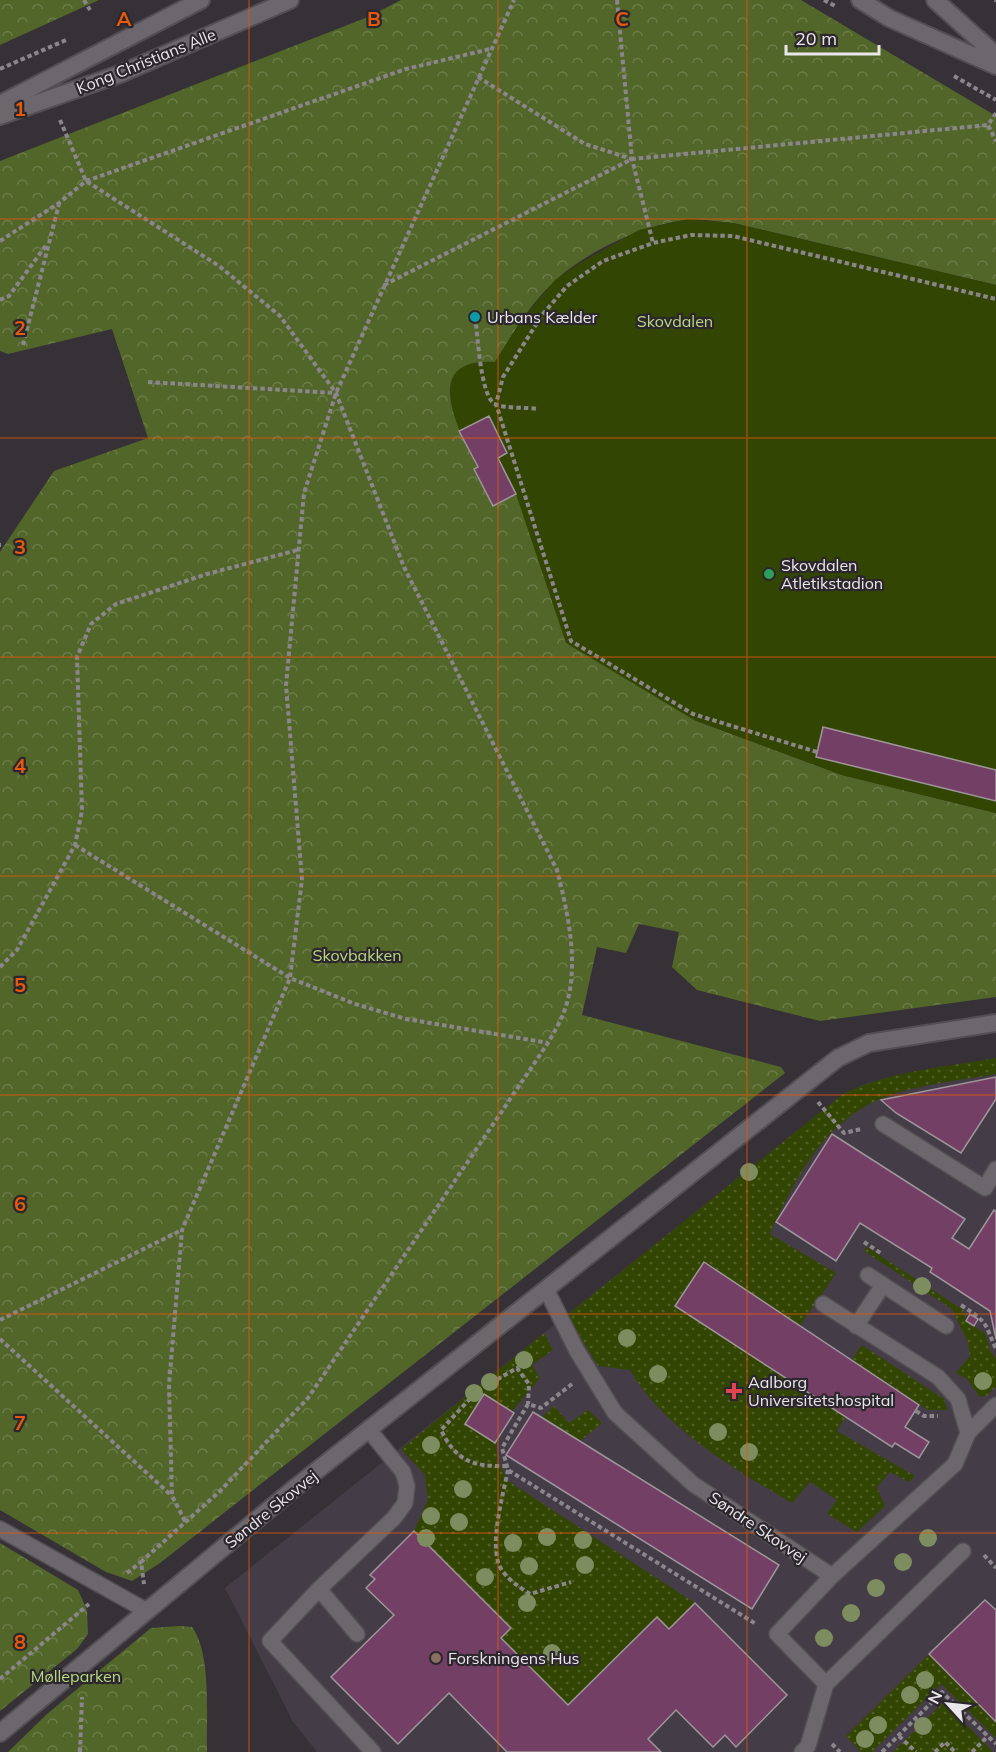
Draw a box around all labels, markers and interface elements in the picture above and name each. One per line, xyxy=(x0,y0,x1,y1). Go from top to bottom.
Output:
text: A xyxy=(117,6,132,31)
text: B xyxy=(367,6,381,31)
text: C xyxy=(615,6,629,31)
scale bar xyxy=(786,18,879,56)
street label: Kong Christians Alle xyxy=(73,24,219,98)
text: 20 m xyxy=(795,27,837,50)
text: 1 xyxy=(14,96,26,121)
place label: Urbans Kælder xyxy=(487,307,598,327)
marker: Urbans Kælder xyxy=(468,310,482,324)
park label: Skovdalen xyxy=(637,311,713,331)
text: 2 xyxy=(14,315,26,340)
text: 3 xyxy=(14,534,26,559)
place label: Skovdalen Atletikstadion xyxy=(781,555,883,593)
marker: Skovdalen Atletikstadion xyxy=(762,567,776,581)
text: 4 xyxy=(14,753,26,778)
park label: Skovbakken xyxy=(312,945,402,965)
text: 5 xyxy=(14,972,26,997)
text: 6 xyxy=(14,1191,26,1216)
place label: Aalborg Universitetshospital xyxy=(748,1372,894,1410)
marker: Aalborg Universitetshospital xyxy=(725,1382,743,1400)
text: 7 xyxy=(14,1410,26,1435)
street label: Søndre Skovvej xyxy=(221,1466,321,1552)
street label: Søndre Skovvej xyxy=(705,1487,811,1567)
text: 8 xyxy=(14,1629,26,1654)
place label: Forskningens Hus xyxy=(448,1648,580,1668)
marker: Forskningens Hus xyxy=(429,1651,443,1665)
park label: Mølleparken xyxy=(31,1666,121,1686)
north arrow xyxy=(918,1674,978,1734)
text: N xyxy=(923,1687,946,1707)

